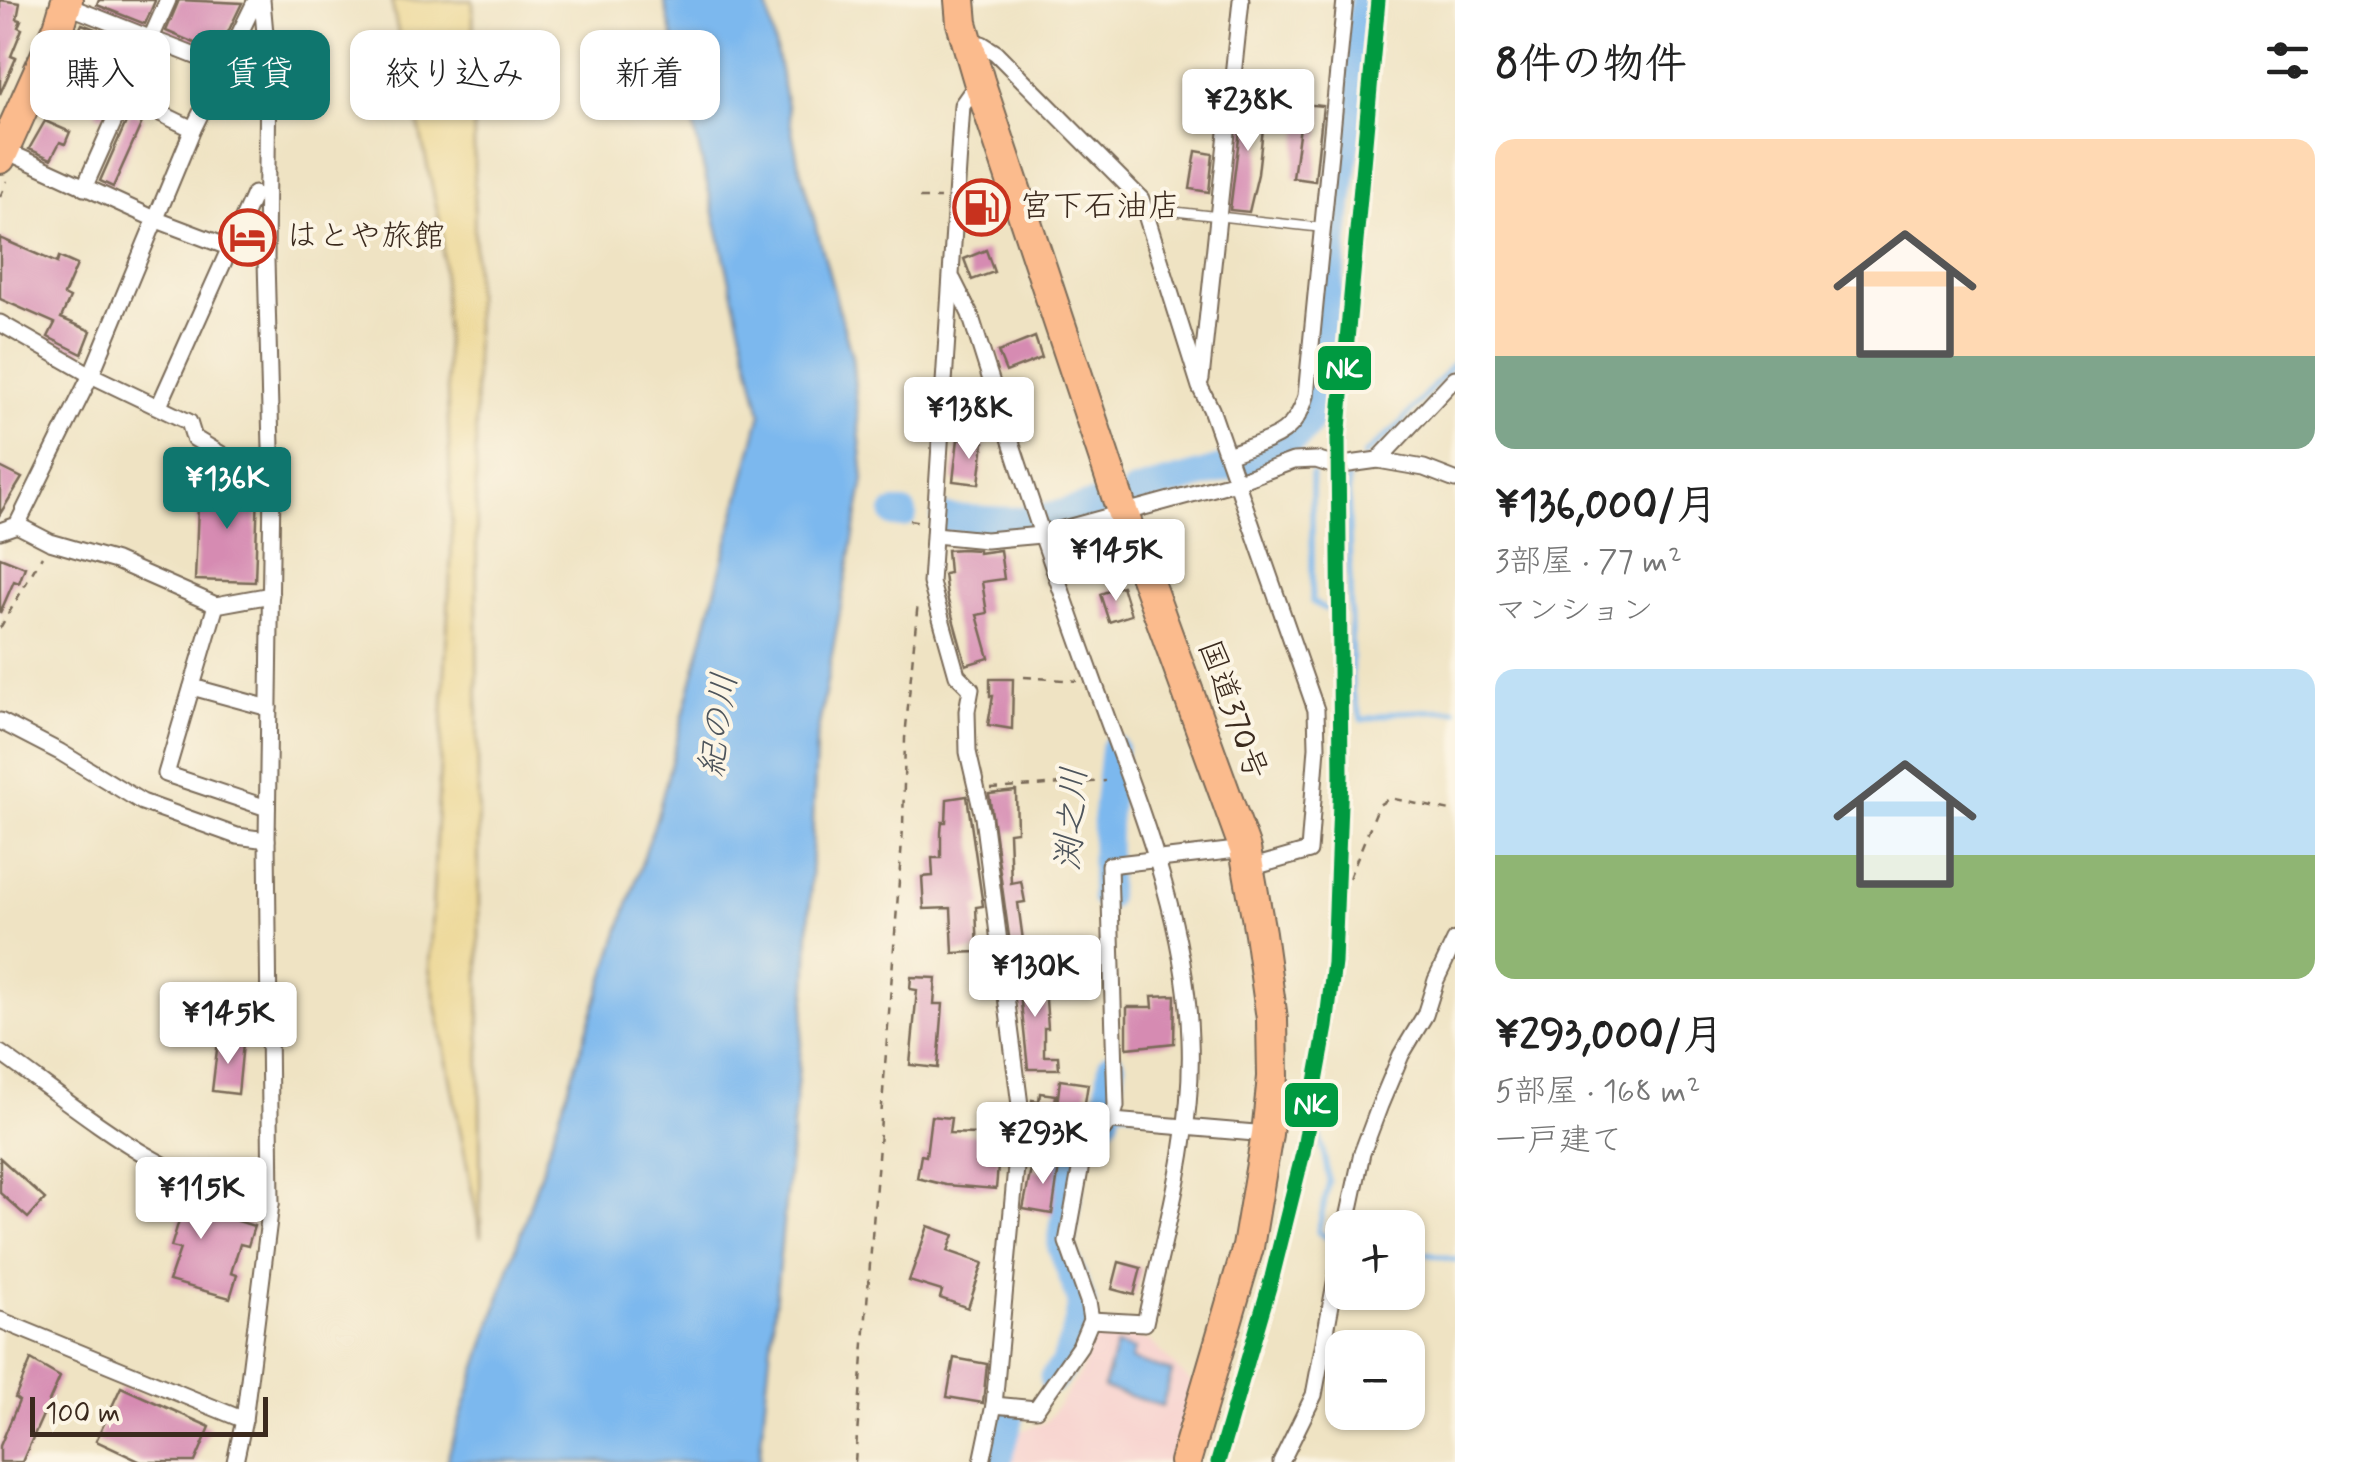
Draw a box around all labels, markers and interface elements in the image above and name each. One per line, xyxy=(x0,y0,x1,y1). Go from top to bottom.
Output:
chip: 購入 xyxy=(30,30,170,120)
chip: 賃貸 xyxy=(190,30,330,120)
chip: 絞り込み xyxy=(350,30,560,120)
chip: 新着 xyxy=(580,30,720,120)
icon: filters xyxy=(2260,33,2315,88)
text: 8件の物件 xyxy=(1495,38,1687,93)
pin: ¥238K xyxy=(1178,69,1318,154)
text: ¥238K xyxy=(1204,80,1292,122)
fuel station icon: 宮下石油店 xyxy=(951,177,1011,237)
place label: 宮下石油店 xyxy=(1020,186,1180,228)
icon: home xyxy=(1815,204,1995,384)
hotel icon: はとや旅館 xyxy=(217,207,277,267)
place label: はとや旅館 xyxy=(286,216,445,258)
line badge: NK xyxy=(1316,344,1373,392)
text: NK xyxy=(1325,352,1364,389)
pin: ¥138K xyxy=(899,377,1039,462)
text: ¥138K xyxy=(926,388,1012,430)
pin: ¥136K xyxy=(157,447,297,532)
text: ¥136K xyxy=(185,458,269,500)
text: ¥136,000/月 xyxy=(1495,479,1718,534)
pin: ¥145K xyxy=(1046,519,1186,604)
text: ¥145K xyxy=(1070,530,1162,572)
text: 3部屋 · 77 m² xyxy=(1495,541,1682,583)
text: マンション xyxy=(1495,590,1654,632)
street label: 国道370号 xyxy=(1187,634,1277,786)
water label: 紀の川 xyxy=(689,670,749,780)
icon: home xyxy=(1815,734,1995,914)
water label: 渕之川 xyxy=(1045,765,1099,873)
pin: ¥130K xyxy=(965,935,1105,1020)
text: ¥130K xyxy=(991,946,1079,988)
pin: ¥145K xyxy=(158,982,298,1067)
text: ¥145K xyxy=(182,993,274,1035)
text: ¥293,000/月 xyxy=(1495,1009,1724,1064)
text: 5部屋 · 168 m² xyxy=(1495,1071,1700,1113)
line badge: NK xyxy=(1283,1081,1340,1129)
text: NK xyxy=(1293,1088,1332,1125)
pin: ¥293K xyxy=(973,1102,1113,1187)
text: ¥293K xyxy=(999,1113,1087,1155)
text: 一戸建て xyxy=(1495,1120,1623,1162)
pin: ¥115K xyxy=(131,1157,271,1242)
text: ¥115K xyxy=(158,1168,244,1210)
map controls xyxy=(1325,1210,1425,1430)
button: + xyxy=(1325,1210,1425,1310)
button: − xyxy=(1325,1330,1425,1430)
scale bar xyxy=(30,1392,268,1436)
text: 100 m xyxy=(45,1396,120,1433)

